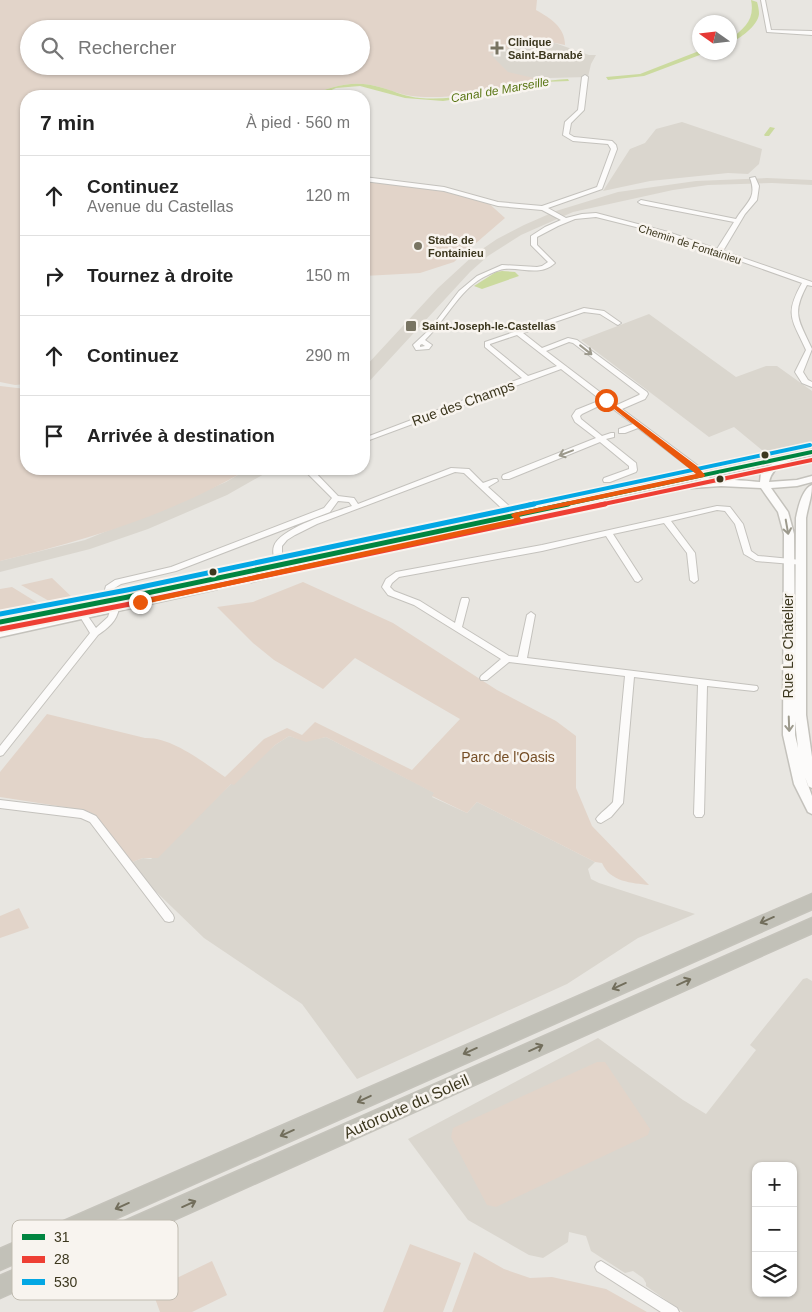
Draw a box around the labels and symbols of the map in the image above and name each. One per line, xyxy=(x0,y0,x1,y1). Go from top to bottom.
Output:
north arrow xyxy=(692,15,737,60)
place label: Clinique Saint-Barnabé xyxy=(508,36,583,61)
marker: Clinique Saint-Barnabé xyxy=(490,41,504,55)
water label: Canal de Marseille xyxy=(450,74,550,106)
street label: Chemin de Fontainieu xyxy=(637,222,743,266)
place label: Stade de Fontainieu xyxy=(428,234,484,259)
marker: Stade de Fontainieu xyxy=(412,240,424,252)
marker: Saint-Joseph-le-Castellas xyxy=(404,319,418,333)
place label: Saint-Joseph-le-Castellas xyxy=(422,320,556,332)
one-way arrow xyxy=(579,344,592,355)
street label: Rue des Champs xyxy=(409,377,517,429)
route start xyxy=(595,389,618,412)
one-way arrow xyxy=(559,449,574,458)
unlabelled marker xyxy=(760,450,770,460)
unlabelled marker xyxy=(715,474,725,484)
one-way arrow xyxy=(783,519,793,535)
unlabelled marker xyxy=(208,567,218,577)
route end xyxy=(129,591,152,614)
street label: Rue Le Chatelier xyxy=(780,593,796,699)
one-way arrow xyxy=(784,716,793,732)
park label: Parc de l'Oasis xyxy=(461,749,555,765)
one-way arrow xyxy=(760,916,775,926)
one-way arrow xyxy=(676,977,691,987)
one-way arrow xyxy=(612,981,627,991)
one-way arrow xyxy=(528,1043,543,1053)
one-way arrow xyxy=(463,1047,478,1057)
street label: Autoroute du Soleil xyxy=(341,1071,471,1142)
one-way arrow xyxy=(356,1094,371,1104)
one-way arrow xyxy=(280,1129,295,1139)
one-way arrow xyxy=(181,1199,196,1209)
one-way arrow xyxy=(115,1201,130,1211)
legend xyxy=(12,1220,178,1300)
text: 31 xyxy=(54,1229,70,1245)
text: 28 xyxy=(54,1251,70,1267)
text: 530 xyxy=(54,1274,78,1290)

